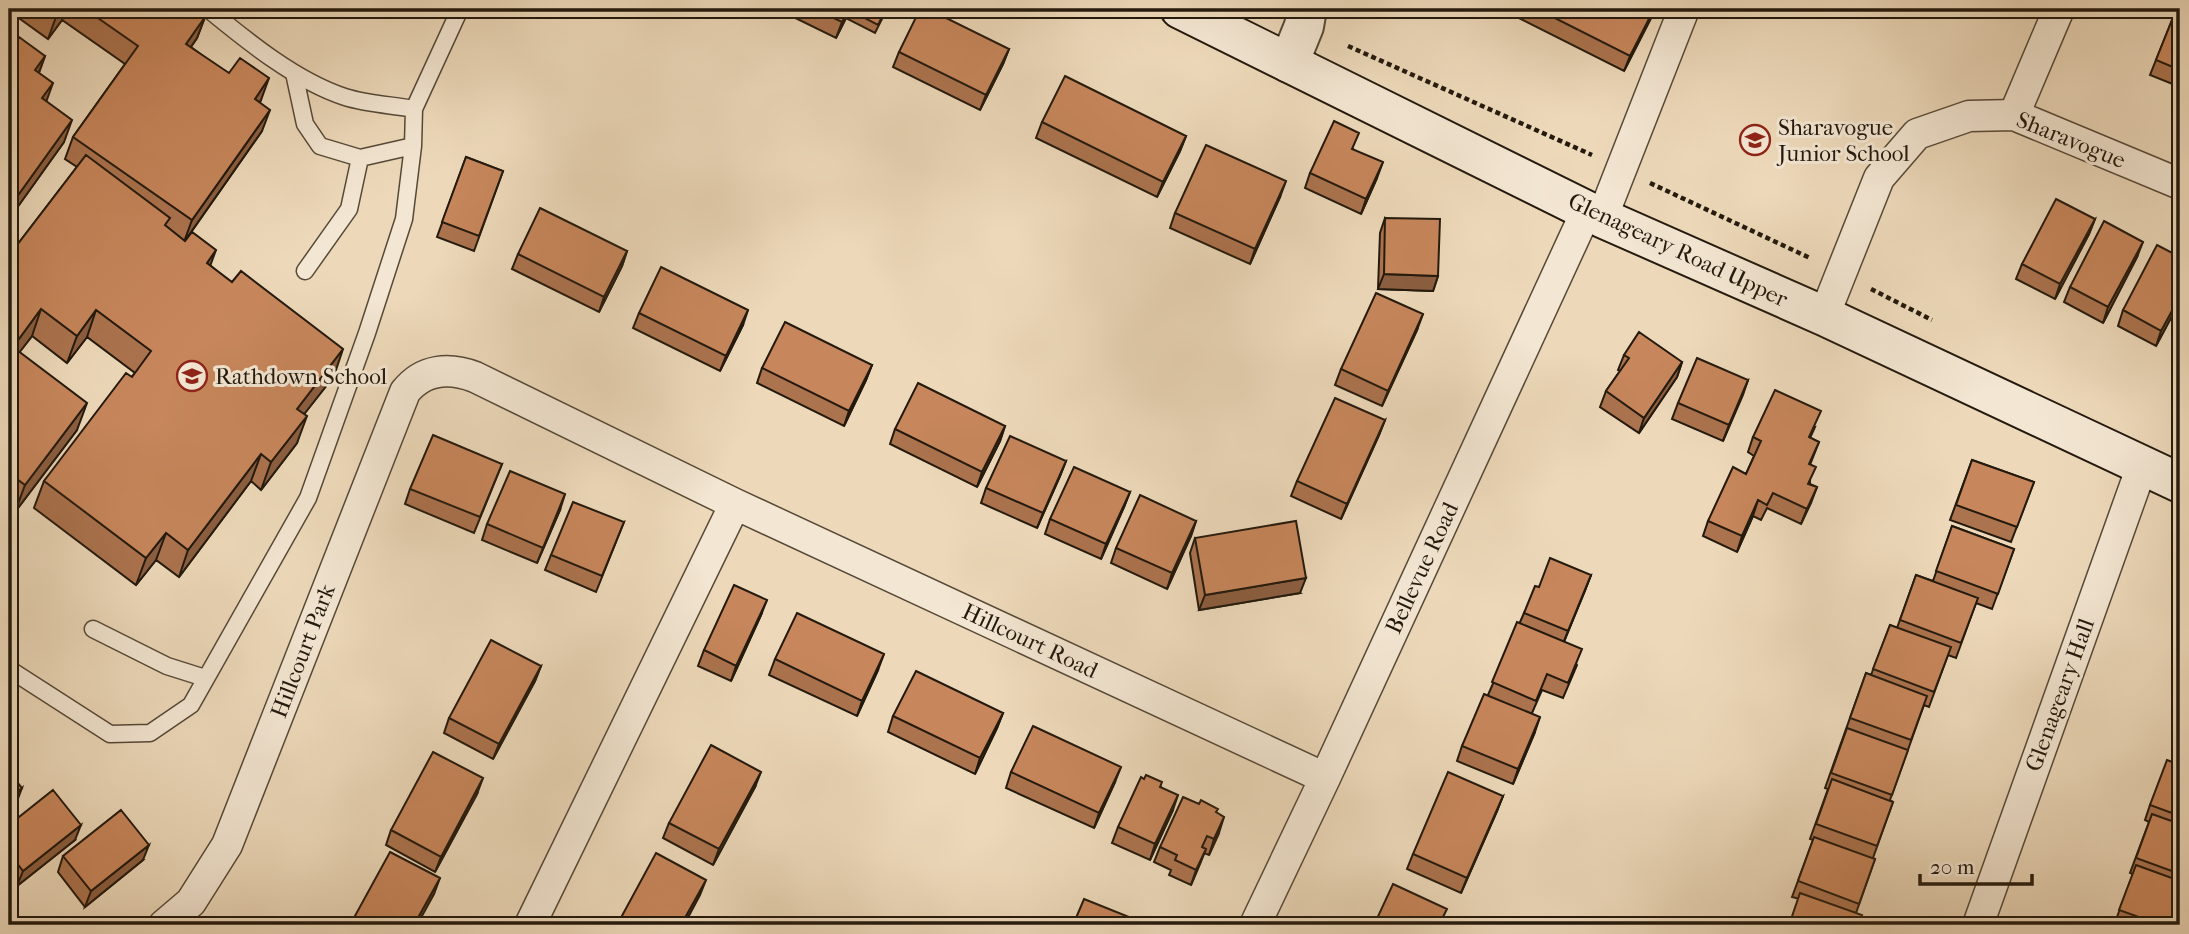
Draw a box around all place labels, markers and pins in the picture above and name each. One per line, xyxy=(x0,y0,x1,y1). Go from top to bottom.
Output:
place label: Sharavogue Junior School xyxy=(1776,114,1910,167)
school or university icon: Sharavogue Junior School xyxy=(1738,123,1772,157)
school or university icon: Rathdown School xyxy=(175,359,209,393)
place label: Rathdown School xyxy=(215,363,388,390)

